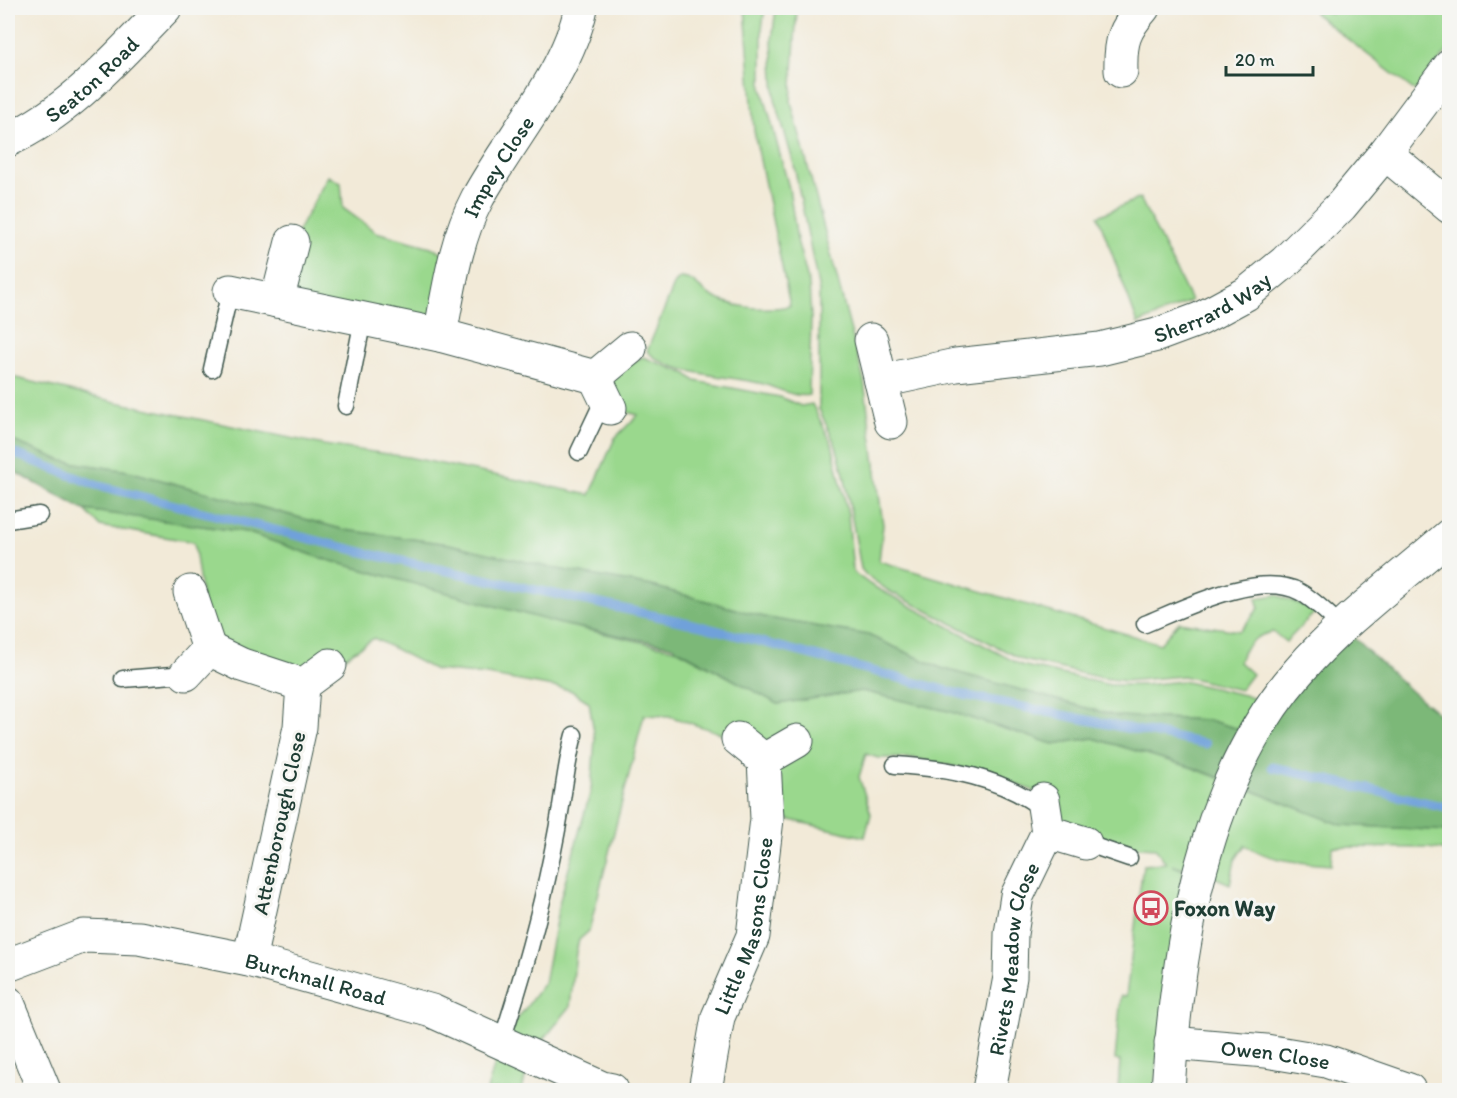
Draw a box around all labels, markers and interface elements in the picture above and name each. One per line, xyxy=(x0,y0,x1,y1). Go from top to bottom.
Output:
street label: Seaton Road xyxy=(40,30,144,129)
scale bar xyxy=(1226,39,1313,77)
text: 20 m xyxy=(1235,49,1275,71)
street label: Impey Close xyxy=(456,110,540,222)
street label: Sherrard Way xyxy=(1150,266,1277,349)
street label: Attenborough Close xyxy=(246,729,312,917)
street label: Little Masons Close xyxy=(707,836,778,1019)
street label: Rivets Meadow Close xyxy=(982,858,1045,1058)
bus stop icon: Foxon Way xyxy=(1133,890,1169,926)
place label: Foxon Way xyxy=(1174,895,1276,922)
street label: Burchnall Road xyxy=(242,946,390,1011)
street label: Owen Close xyxy=(1220,1034,1332,1075)

